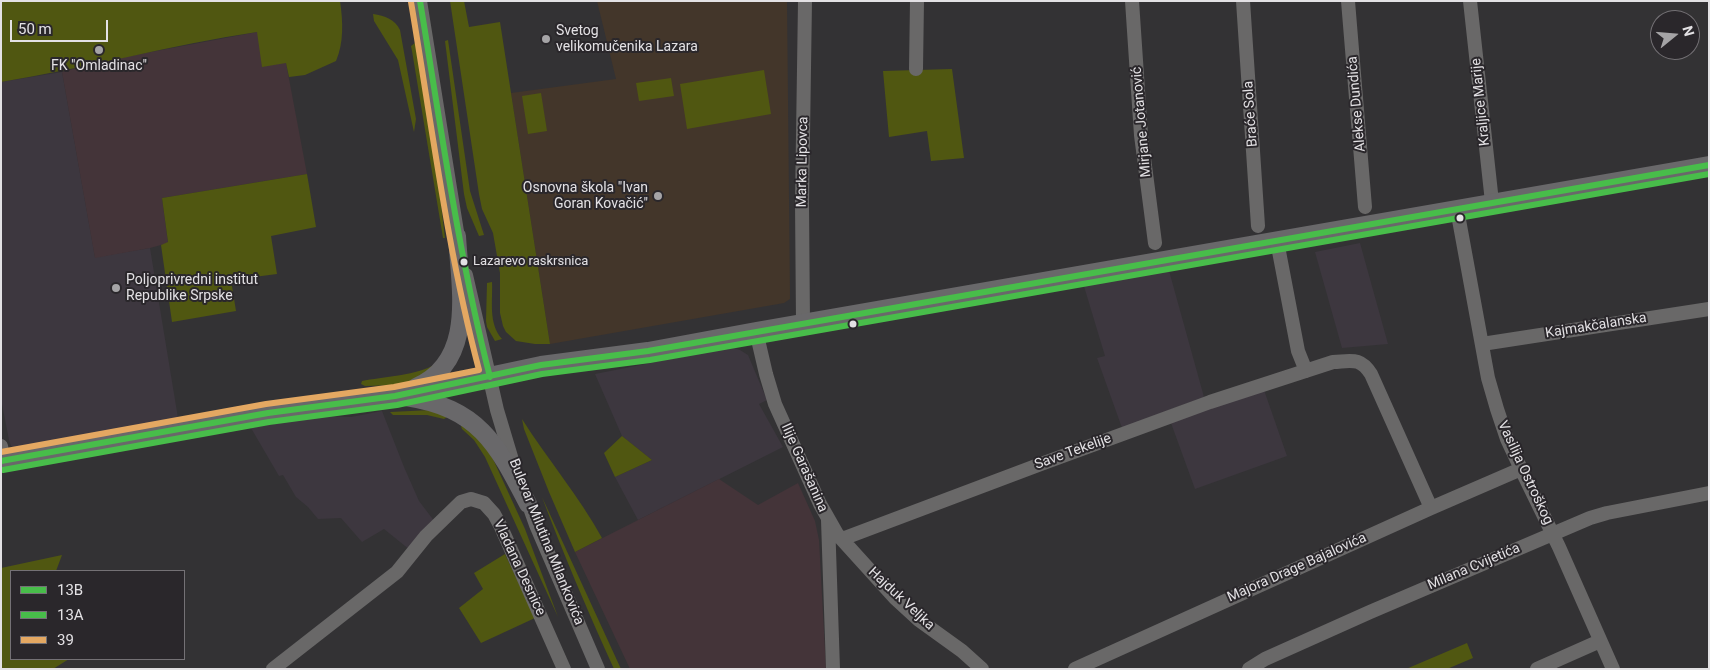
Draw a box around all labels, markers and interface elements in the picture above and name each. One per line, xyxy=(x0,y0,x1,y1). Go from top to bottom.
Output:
scale bar xyxy=(12,10,110,42)
north arrow xyxy=(1650,10,1700,60)
text: 50 m xyxy=(18,20,52,38)
place label: Svetog velikomučenika Lazara xyxy=(556,23,698,56)
text: N xyxy=(1679,24,1697,38)
marker: Svetog velikomučenika Lazara xyxy=(540,33,552,45)
marker: FK "Omladinac" xyxy=(93,44,105,56)
street label: Alekse Dundića xyxy=(1344,55,1370,153)
street label: Kraljice Marije xyxy=(1468,57,1494,147)
place label: FK "Omladinac" xyxy=(51,58,147,74)
street label: Mirjane Jotanović xyxy=(1129,66,1155,178)
street label: Braće Sola xyxy=(1240,80,1262,148)
street label: Marka Lipovca xyxy=(794,116,812,208)
place label: Osnovna škola "Ivan Goran Kovačić" xyxy=(523,180,648,212)
marker: Osnovna škola "Ivan Goran Kovačić" xyxy=(652,190,664,202)
unlabelled marker xyxy=(1455,213,1465,223)
place label: Lazarevo raskrsnica xyxy=(473,254,588,270)
marker: Lazarevo raskrsnica xyxy=(459,257,469,267)
place label: Poljoprivredni institut Republike Srpske xyxy=(126,272,258,304)
marker: Poljoprivredni institut Republike Srpske xyxy=(110,282,122,294)
street label: Kajmakčalanska xyxy=(1544,310,1648,342)
unlabelled marker xyxy=(848,319,858,329)
street label: Vasilija Ostroškog xyxy=(1494,419,1556,527)
street label: Ilije Garašanina xyxy=(777,421,831,515)
street label: Save Tekelije xyxy=(1032,430,1114,474)
street label: Bulevar Milutina Milankovića xyxy=(505,456,587,628)
street label: Vladana Desnice xyxy=(489,517,549,619)
street label: Majora Drage Bajalovića xyxy=(1225,530,1369,606)
street label: Milana Cvijetića xyxy=(1425,540,1523,594)
street label: Hajduk Veljka xyxy=(864,564,938,634)
legend xyxy=(10,570,185,660)
text: 13B xyxy=(57,581,83,599)
text: 13A xyxy=(57,606,84,624)
text: 39 xyxy=(57,631,74,649)

